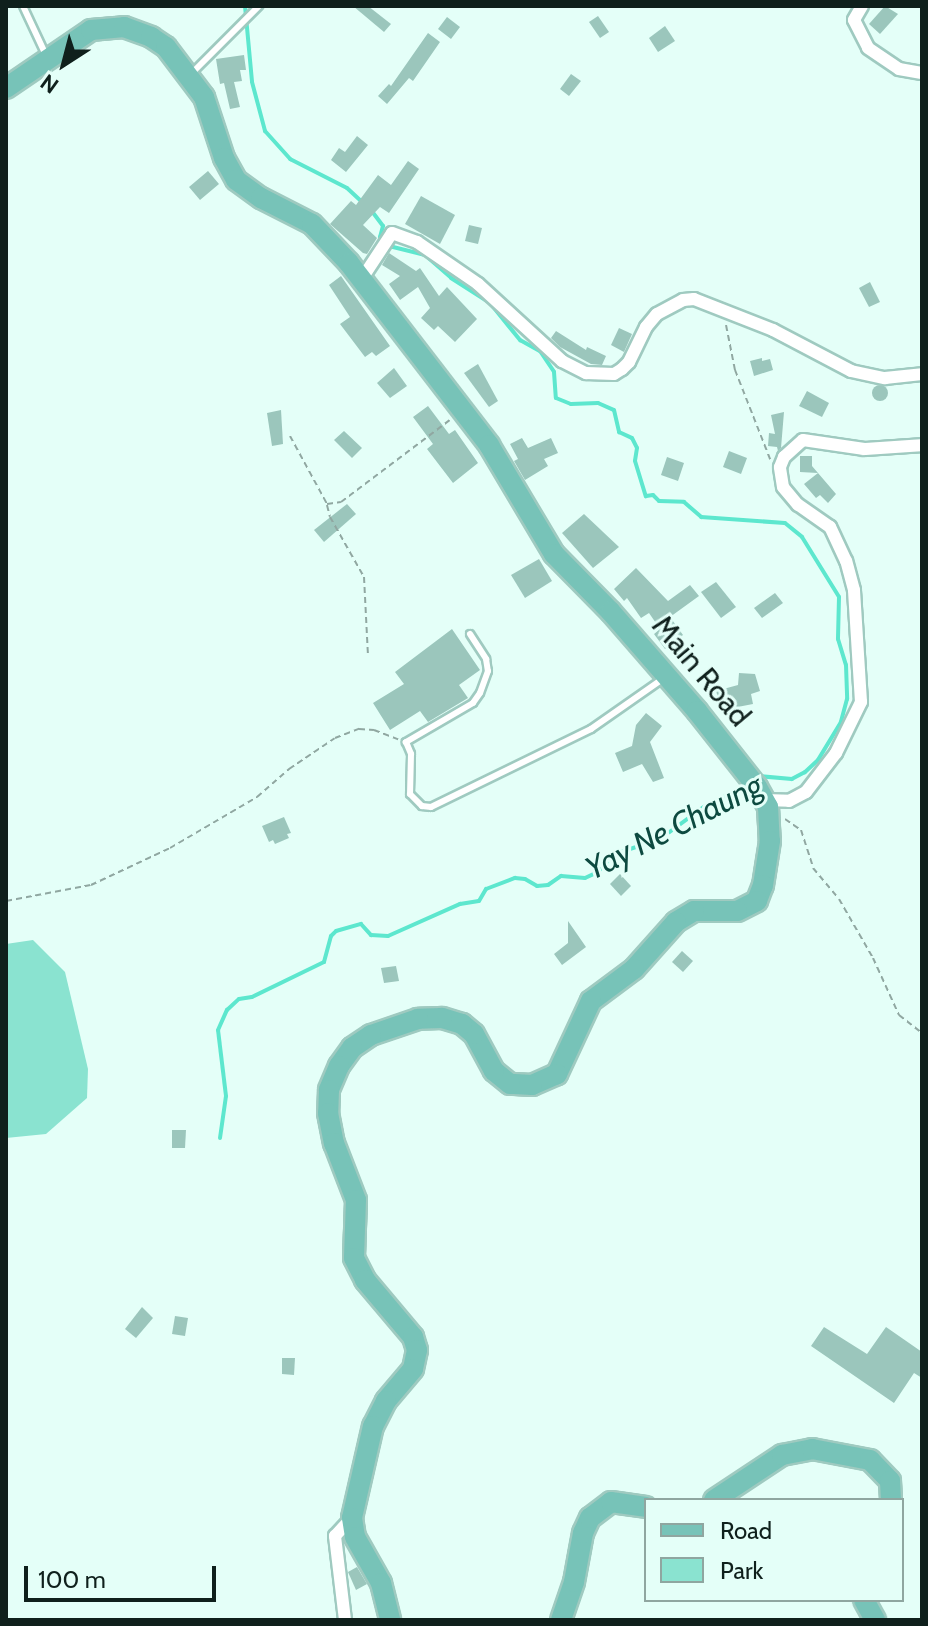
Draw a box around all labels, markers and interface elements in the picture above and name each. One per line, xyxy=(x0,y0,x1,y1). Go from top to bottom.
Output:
north arrow xyxy=(24,24,104,104)
text: N xyxy=(35,68,64,99)
street label: Main Road xyxy=(644,608,758,734)
water label: Yay Ne Chaung xyxy=(579,766,769,888)
legend xyxy=(644,1498,904,1602)
text: Road xyxy=(720,1516,772,1545)
scale bar xyxy=(28,1550,220,1600)
text: Park xyxy=(720,1556,763,1585)
text: 100 m xyxy=(38,1565,106,1594)

